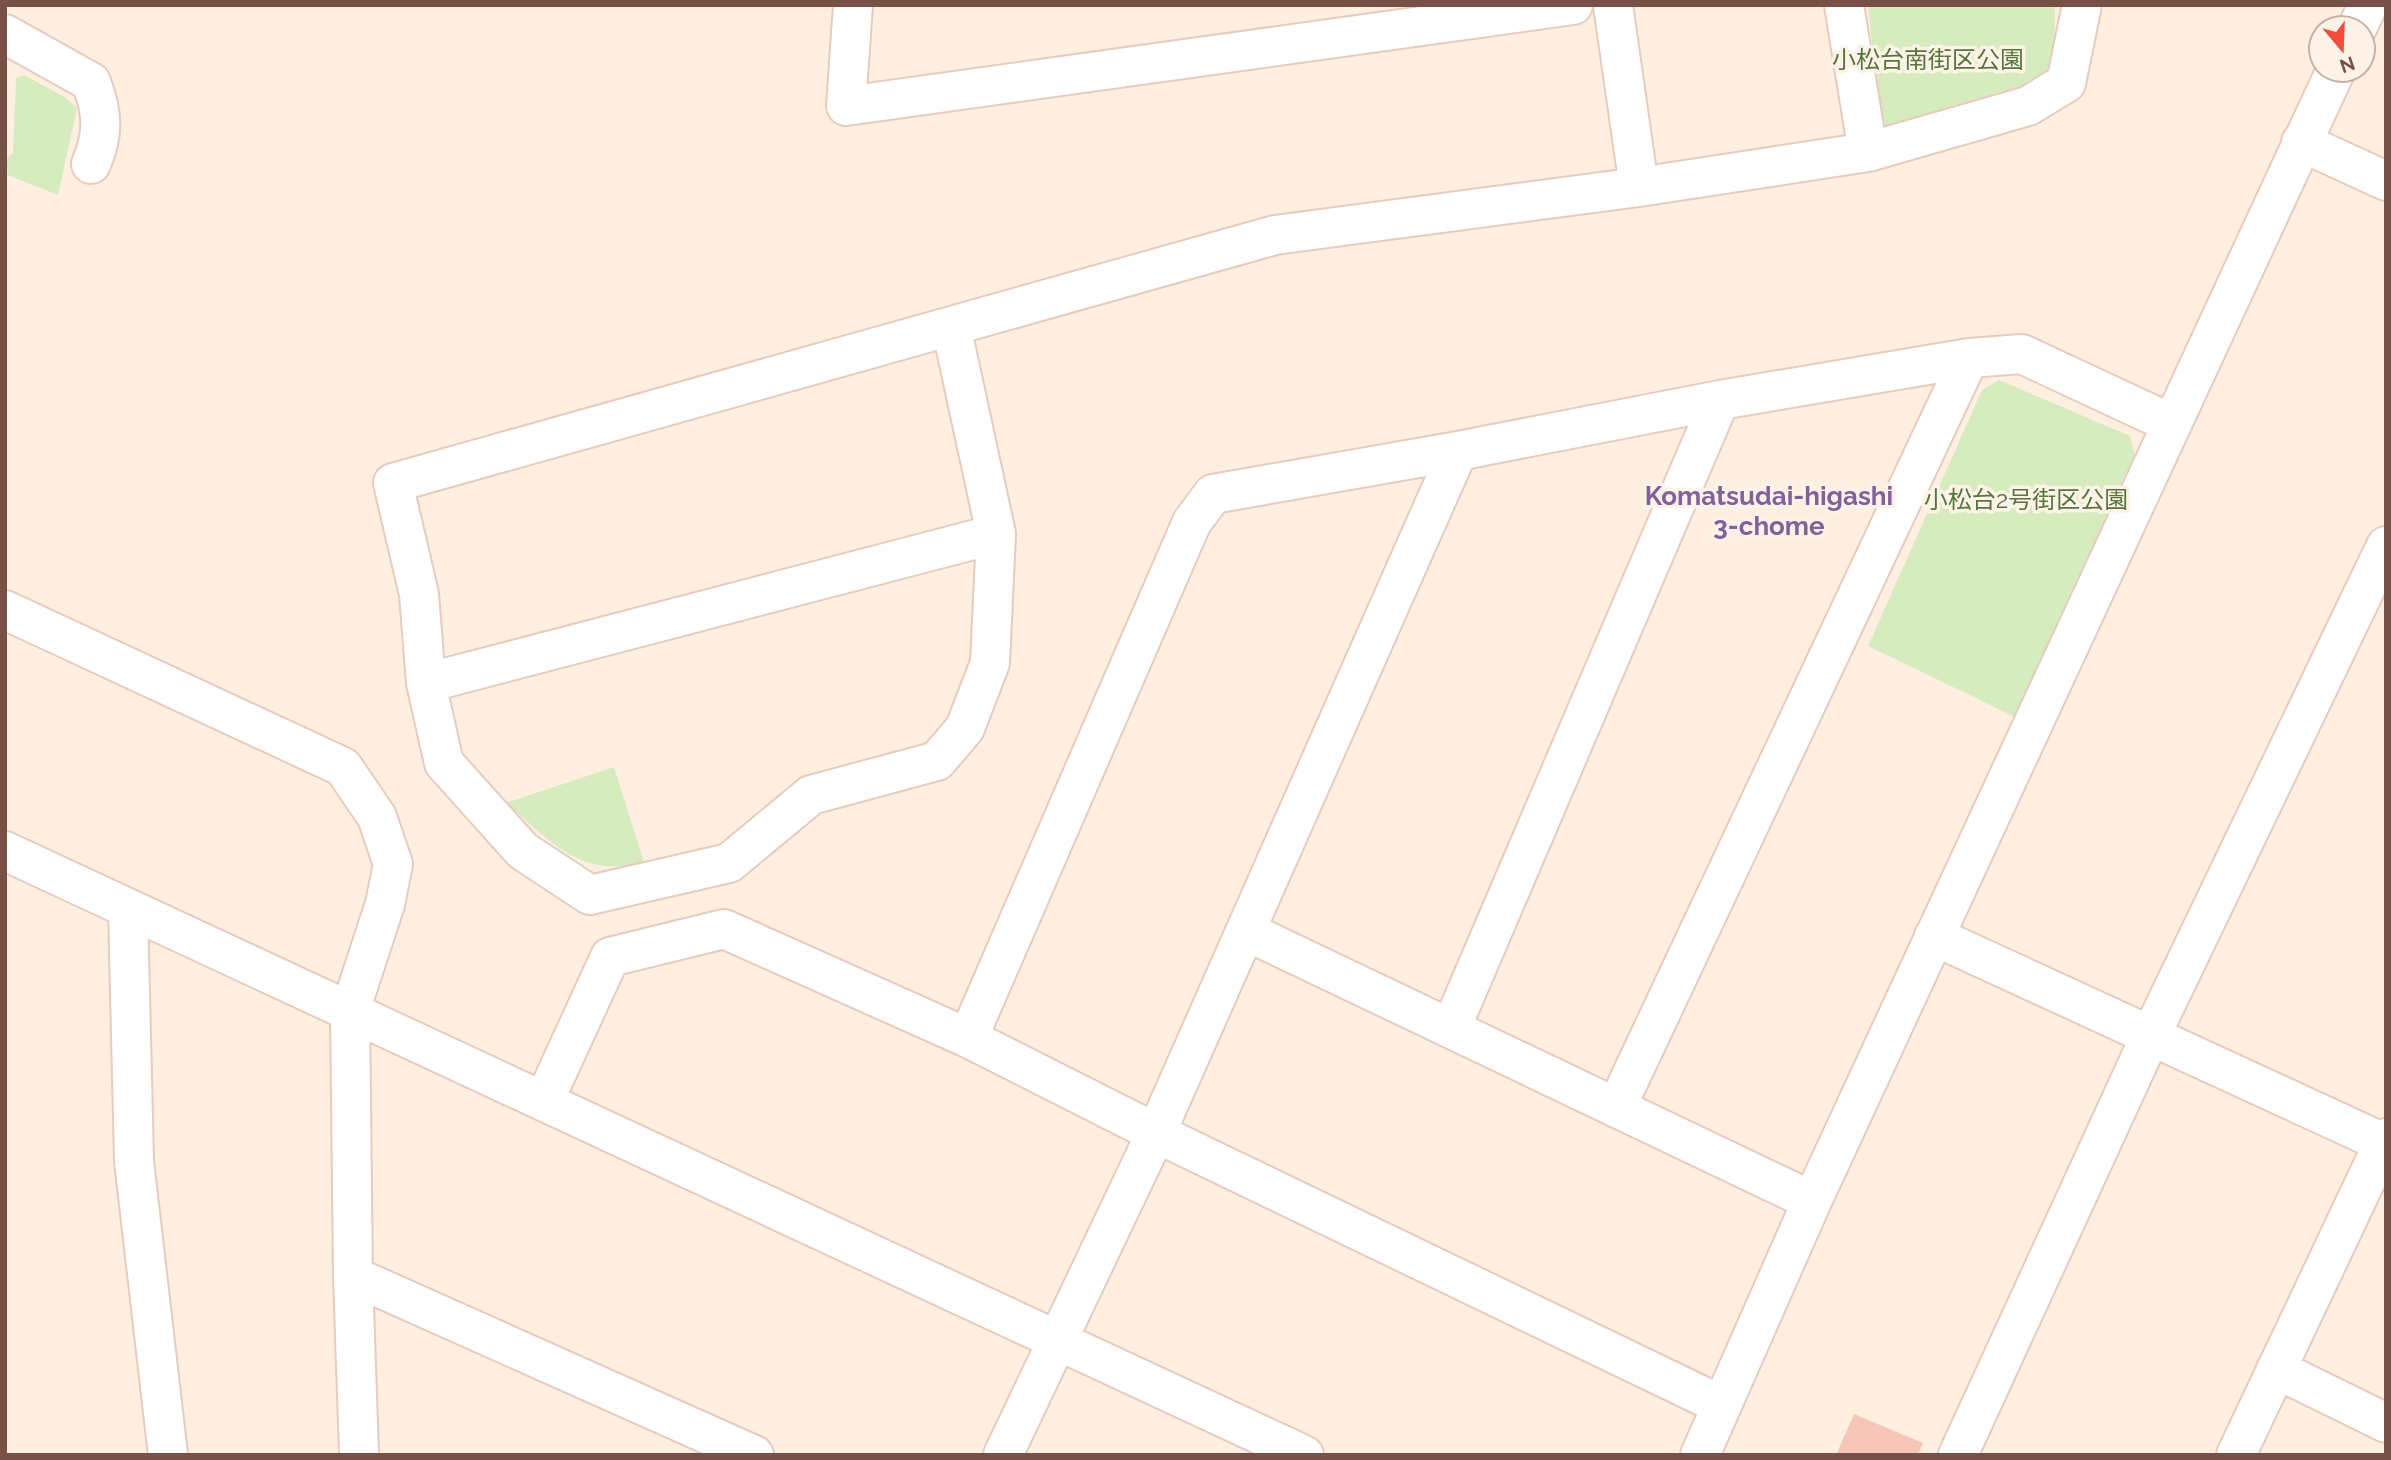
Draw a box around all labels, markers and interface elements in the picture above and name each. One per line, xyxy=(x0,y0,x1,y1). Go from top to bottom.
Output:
north arrow xyxy=(2307,14,2377,84)
park label: 小松台南街区公園 xyxy=(1832,45,2024,74)
text: N xyxy=(2337,52,2358,78)
district label: Komatsudai-higashi 3-chome xyxy=(1645,481,1893,541)
park label: 小松台2号街区公園 xyxy=(1924,485,2128,514)

